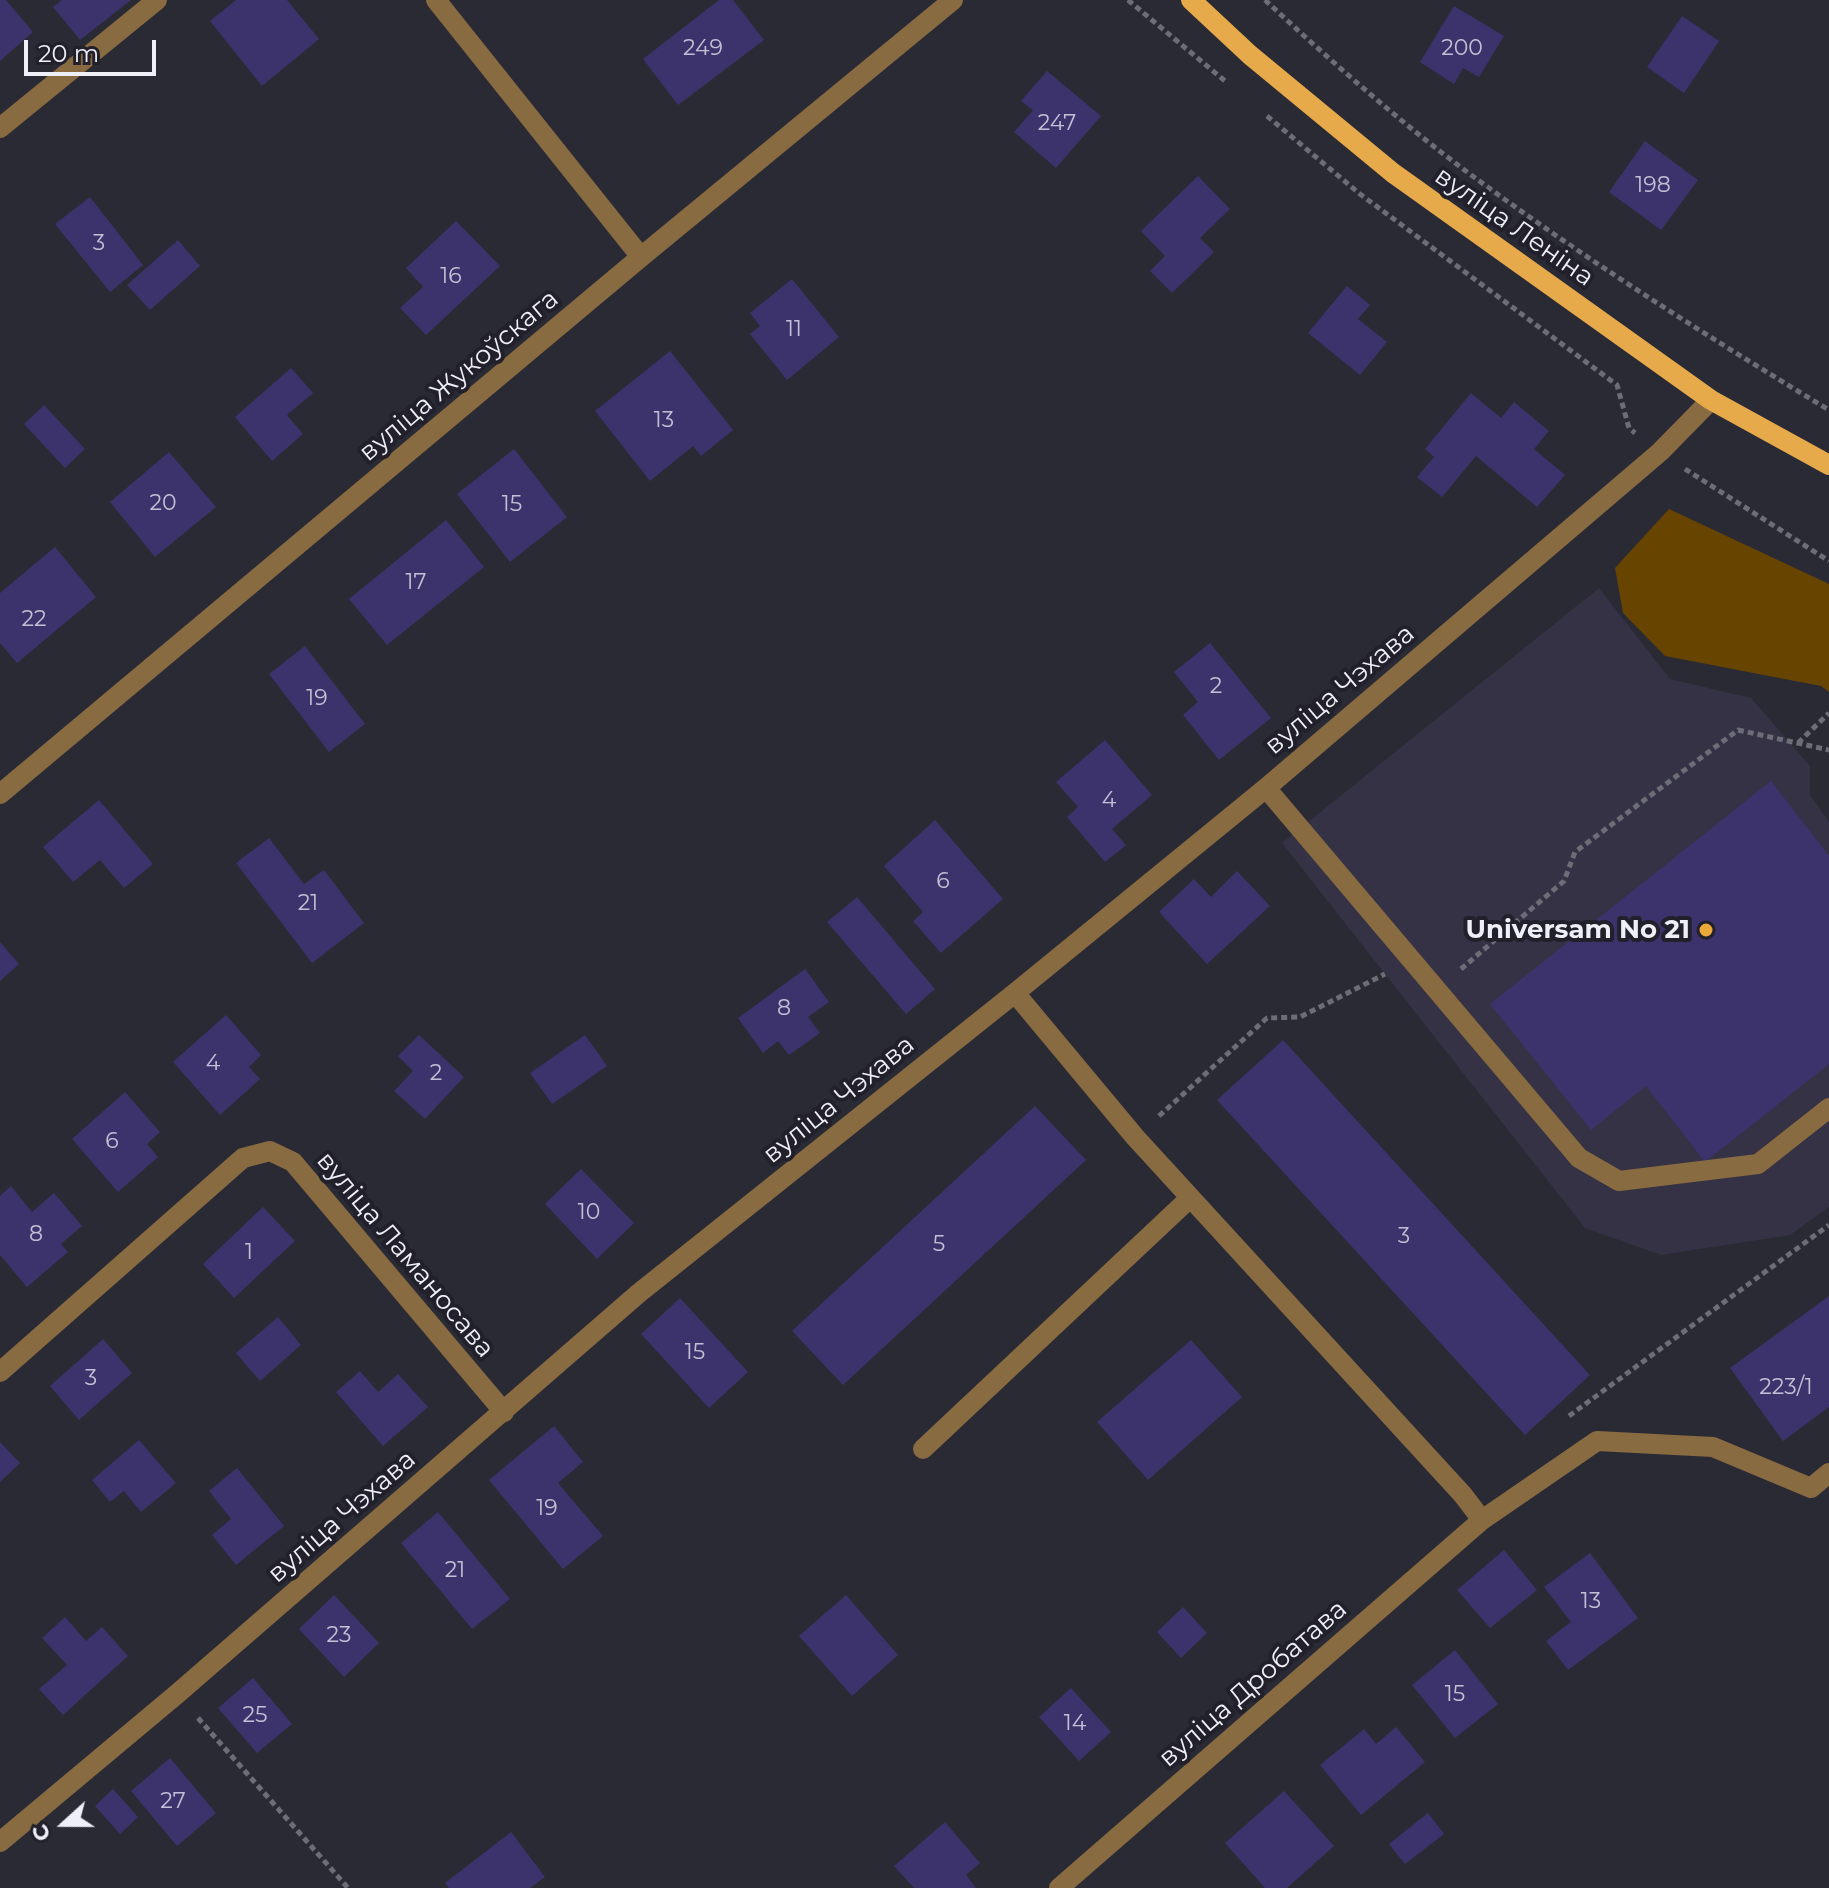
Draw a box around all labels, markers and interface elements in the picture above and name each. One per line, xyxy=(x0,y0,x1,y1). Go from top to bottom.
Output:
scale bar xyxy=(28,24,160,74)
house number: 249 xyxy=(683,36,723,62)
house number: 200 xyxy=(1441,36,1483,62)
text: 20 m xyxy=(38,39,99,68)
house number: 247 xyxy=(1038,111,1076,137)
street label: вуліца Леніна xyxy=(1429,161,1599,293)
house number: 198 xyxy=(1635,173,1671,199)
house number: 3 xyxy=(93,231,105,257)
house number: 16 xyxy=(440,264,462,290)
street label: вуліца Жукоўскага xyxy=(353,284,565,468)
house number: 11 xyxy=(786,317,802,343)
house number: 13 xyxy=(654,408,674,434)
house number: 20 xyxy=(149,491,177,517)
house number: 15 xyxy=(502,492,522,518)
house number: 17 xyxy=(406,570,426,596)
house number: 22 xyxy=(22,607,46,633)
street label: вуліца Чэхава xyxy=(1259,618,1421,762)
house number: 2 xyxy=(1210,674,1222,700)
house number: 19 xyxy=(306,686,328,712)
house number: 4 xyxy=(1102,788,1116,814)
house number: 6 xyxy=(936,869,950,895)
house number: 21 xyxy=(298,891,318,917)
place label: Universam No 21 xyxy=(1466,914,1690,946)
marker: Universam No 21 xyxy=(1697,921,1715,939)
house number: 8 xyxy=(777,996,791,1022)
street label: вуліца Чэхава xyxy=(757,1029,921,1171)
house number: 4 xyxy=(206,1051,220,1077)
house number: 2 xyxy=(430,1061,442,1087)
house number: 6 xyxy=(105,1129,119,1155)
street label: вуліца Ламаносава xyxy=(310,1146,500,1364)
house number: 10 xyxy=(578,1200,600,1226)
house number: 8 xyxy=(29,1222,43,1248)
house number: 3 xyxy=(1398,1224,1410,1250)
house number: 5 xyxy=(933,1232,945,1258)
house number: 1 xyxy=(245,1240,253,1266)
house number: 15 xyxy=(685,1340,705,1366)
house number: 3 xyxy=(85,1366,97,1392)
house number: 223/1 xyxy=(1759,1375,1813,1401)
street label: вуліца Чэхава xyxy=(262,1444,422,1590)
house number: 19 xyxy=(536,1496,558,1522)
house number: 21 xyxy=(445,1558,465,1584)
house number: 13 xyxy=(1581,1589,1601,1615)
street label: вуліца Дробатава xyxy=(1153,1594,1353,1774)
house number: 23 xyxy=(327,1623,351,1649)
house number: 15 xyxy=(1445,1682,1465,1708)
house number: 25 xyxy=(243,1703,267,1729)
house number: 14 xyxy=(1064,1711,1086,1737)
north arrow xyxy=(24,1784,104,1864)
house number: 27 xyxy=(160,1789,186,1815)
text: С xyxy=(26,1820,57,1845)

